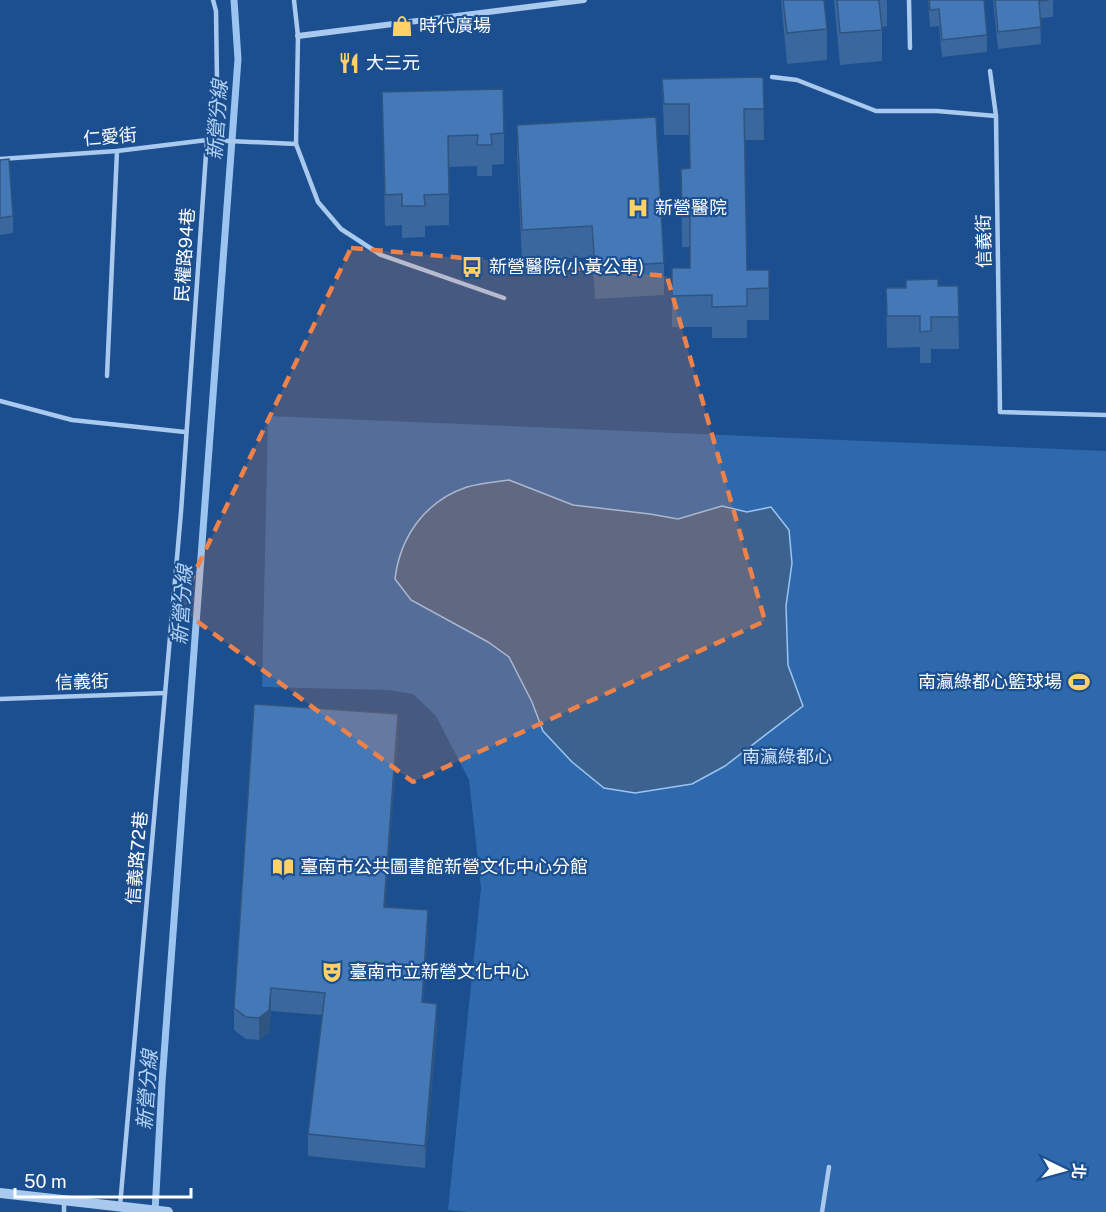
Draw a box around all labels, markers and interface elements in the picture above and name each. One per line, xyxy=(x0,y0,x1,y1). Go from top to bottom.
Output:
shop icon: 時代廣場 xyxy=(390,14,414,38)
place label: 時代廣場 xyxy=(419,15,491,36)
restaurant icon: 大三元 xyxy=(337,51,361,75)
place label: 大三元 xyxy=(366,52,420,73)
water label: 新營分線 xyxy=(202,77,232,161)
street label: 仁愛街 xyxy=(82,124,138,149)
hospital icon: 新營醫院 xyxy=(626,196,650,220)
place label: 新營醫院 xyxy=(655,197,727,218)
street label: 民權路94巷 xyxy=(171,207,198,303)
street label: 信義街 xyxy=(973,214,994,268)
bus stop icon: 新營醫院(小黃公車) xyxy=(460,255,484,279)
place label: 新營醫院(小黃公車) xyxy=(489,256,644,277)
water label: 新營分線 xyxy=(167,562,197,646)
street label: 信義街 xyxy=(55,670,109,693)
sports icon: 南瀛綠都心籃球場 xyxy=(1067,670,1091,694)
place label: 南瀛綠都心籃球場 xyxy=(918,671,1062,692)
park label: 南瀛綠都心 xyxy=(742,746,832,767)
street label: 信義路72巷 xyxy=(122,810,151,906)
library icon: 臺南市公共圖書館新營文化中心分館 xyxy=(271,855,295,879)
place label: 臺南市公共圖書館新營文化中心分館 xyxy=(300,856,588,877)
theatre icon: 臺南市立新營文化中心 xyxy=(320,960,344,984)
place label: 臺南市立新營文化中心 xyxy=(349,961,529,982)
water label: 新營分線 xyxy=(132,1047,162,1131)
north arrow xyxy=(1034,1140,1094,1200)
scale bar xyxy=(15,1161,190,1199)
text: 北 xyxy=(1068,1162,1089,1180)
text: 50 m xyxy=(24,1171,67,1192)

